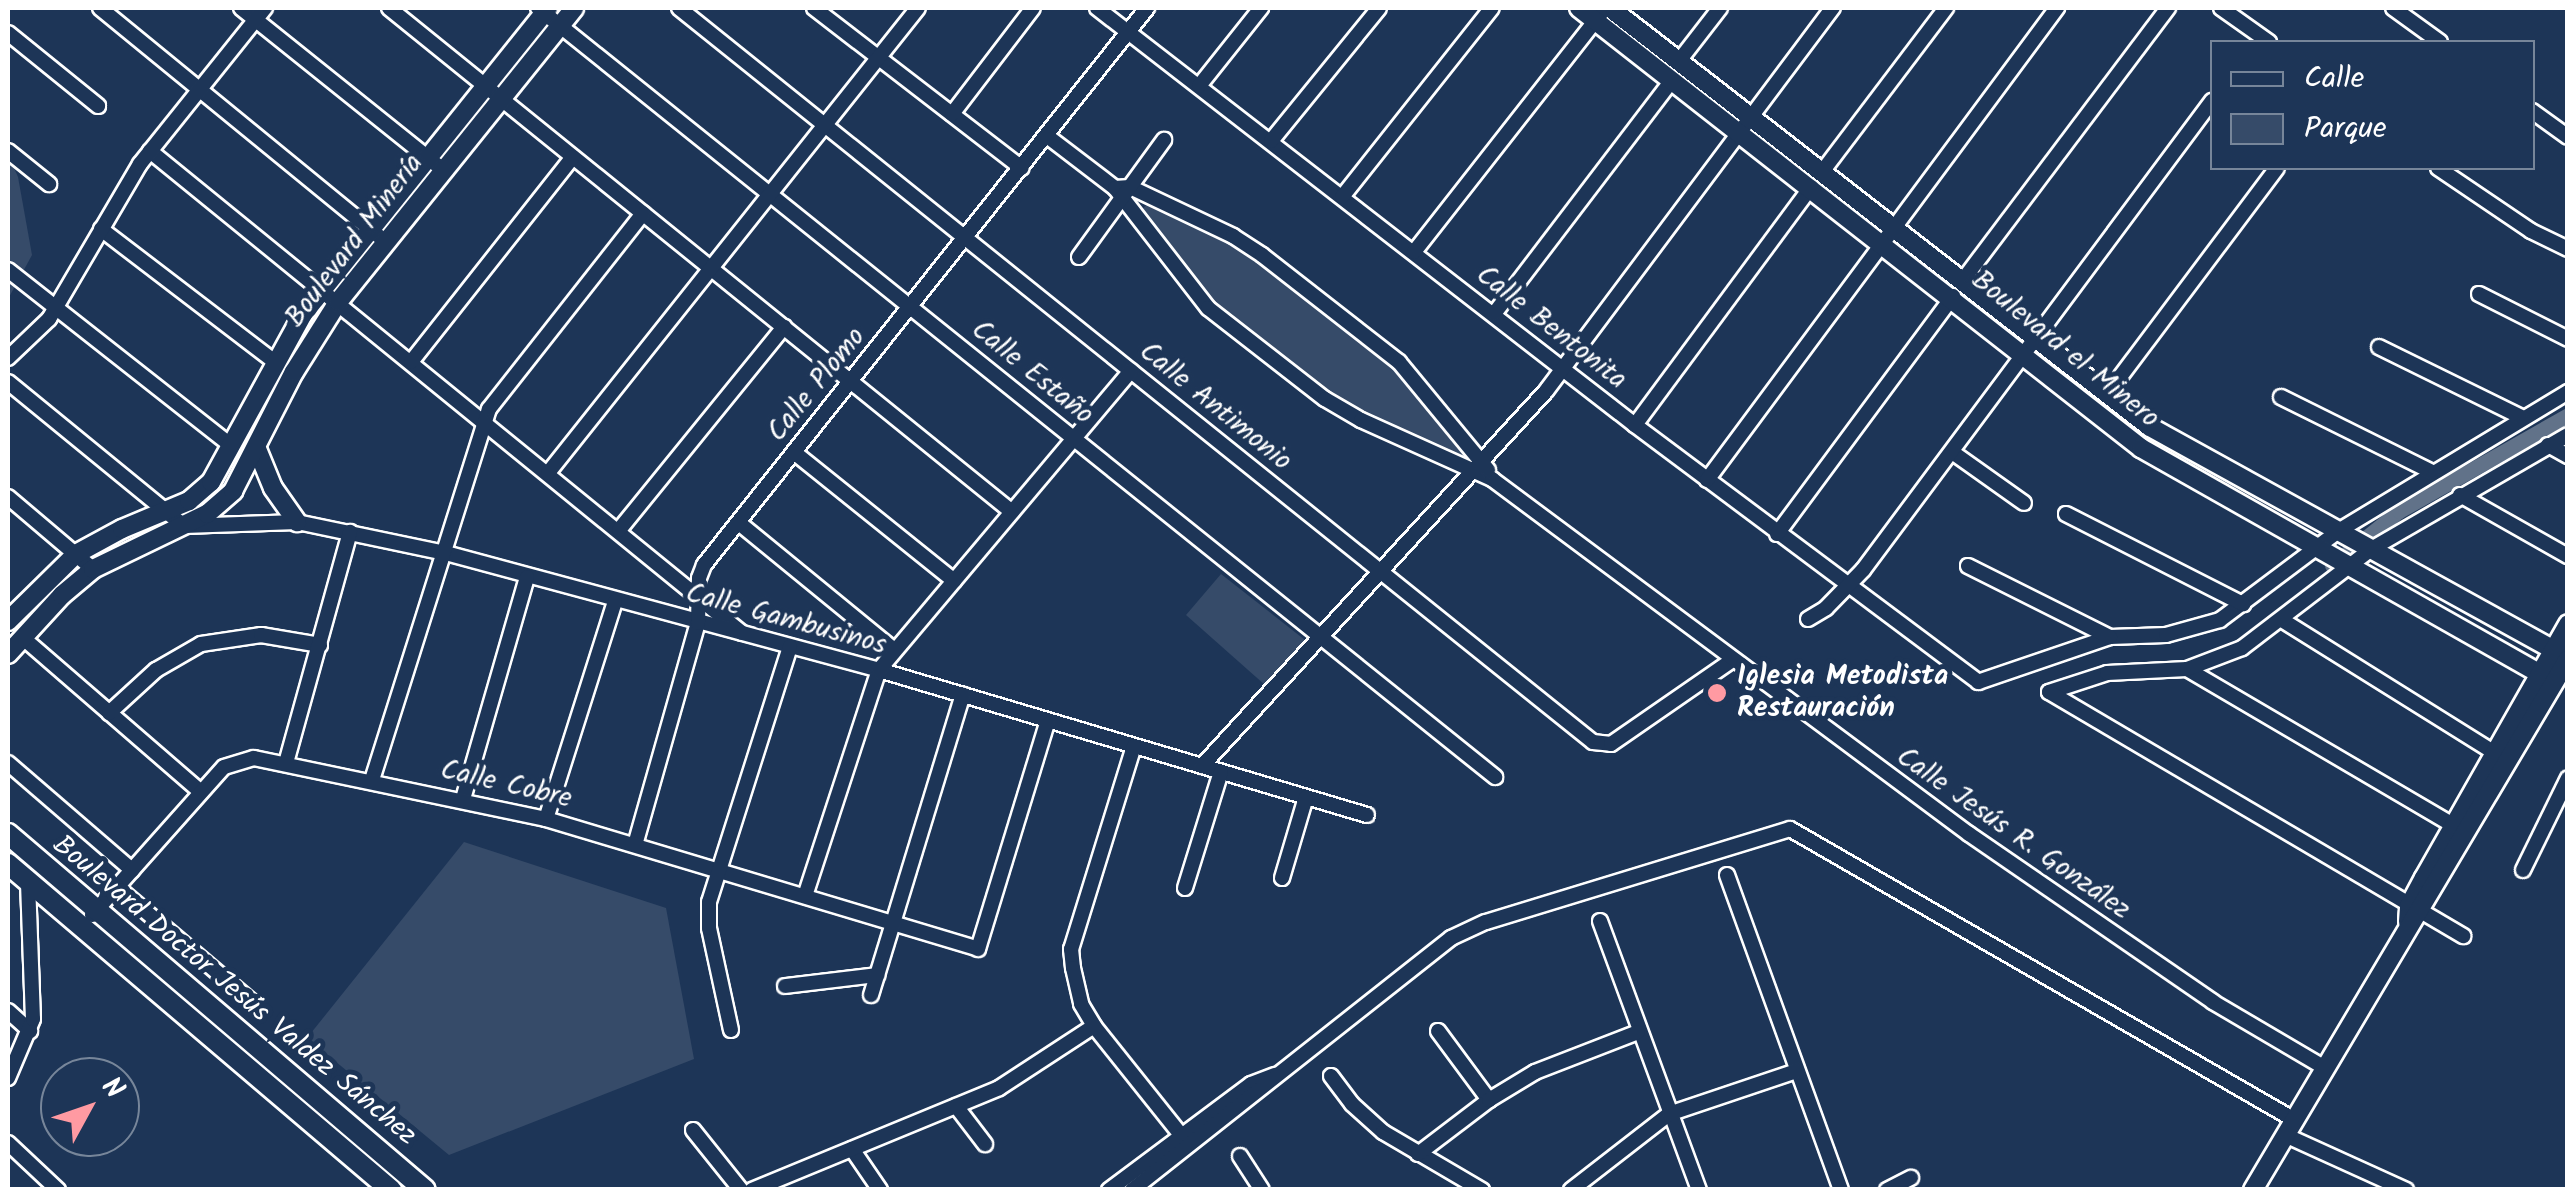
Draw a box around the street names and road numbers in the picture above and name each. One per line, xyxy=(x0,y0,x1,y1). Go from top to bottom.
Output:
street label: Boulevard Minería xyxy=(279,148,431,334)
street label: Calle Bentonita xyxy=(1469,259,1633,397)
street label: Boulevard el Minero xyxy=(1964,264,2166,436)
street label: Calle Estaño xyxy=(964,314,1100,432)
street label: Calle Plomo xyxy=(761,321,873,449)
street label: Calle Antimonio xyxy=(1132,335,1298,479)
street label: Calle Gambusinos xyxy=(682,577,890,663)
street label: Calle Jesús R. González xyxy=(1890,741,2136,927)
street label: Calle Cobre xyxy=(437,754,575,816)
street label: Boulevard Doctor Jesús Valdez Sánchez xyxy=(45,829,423,1153)

